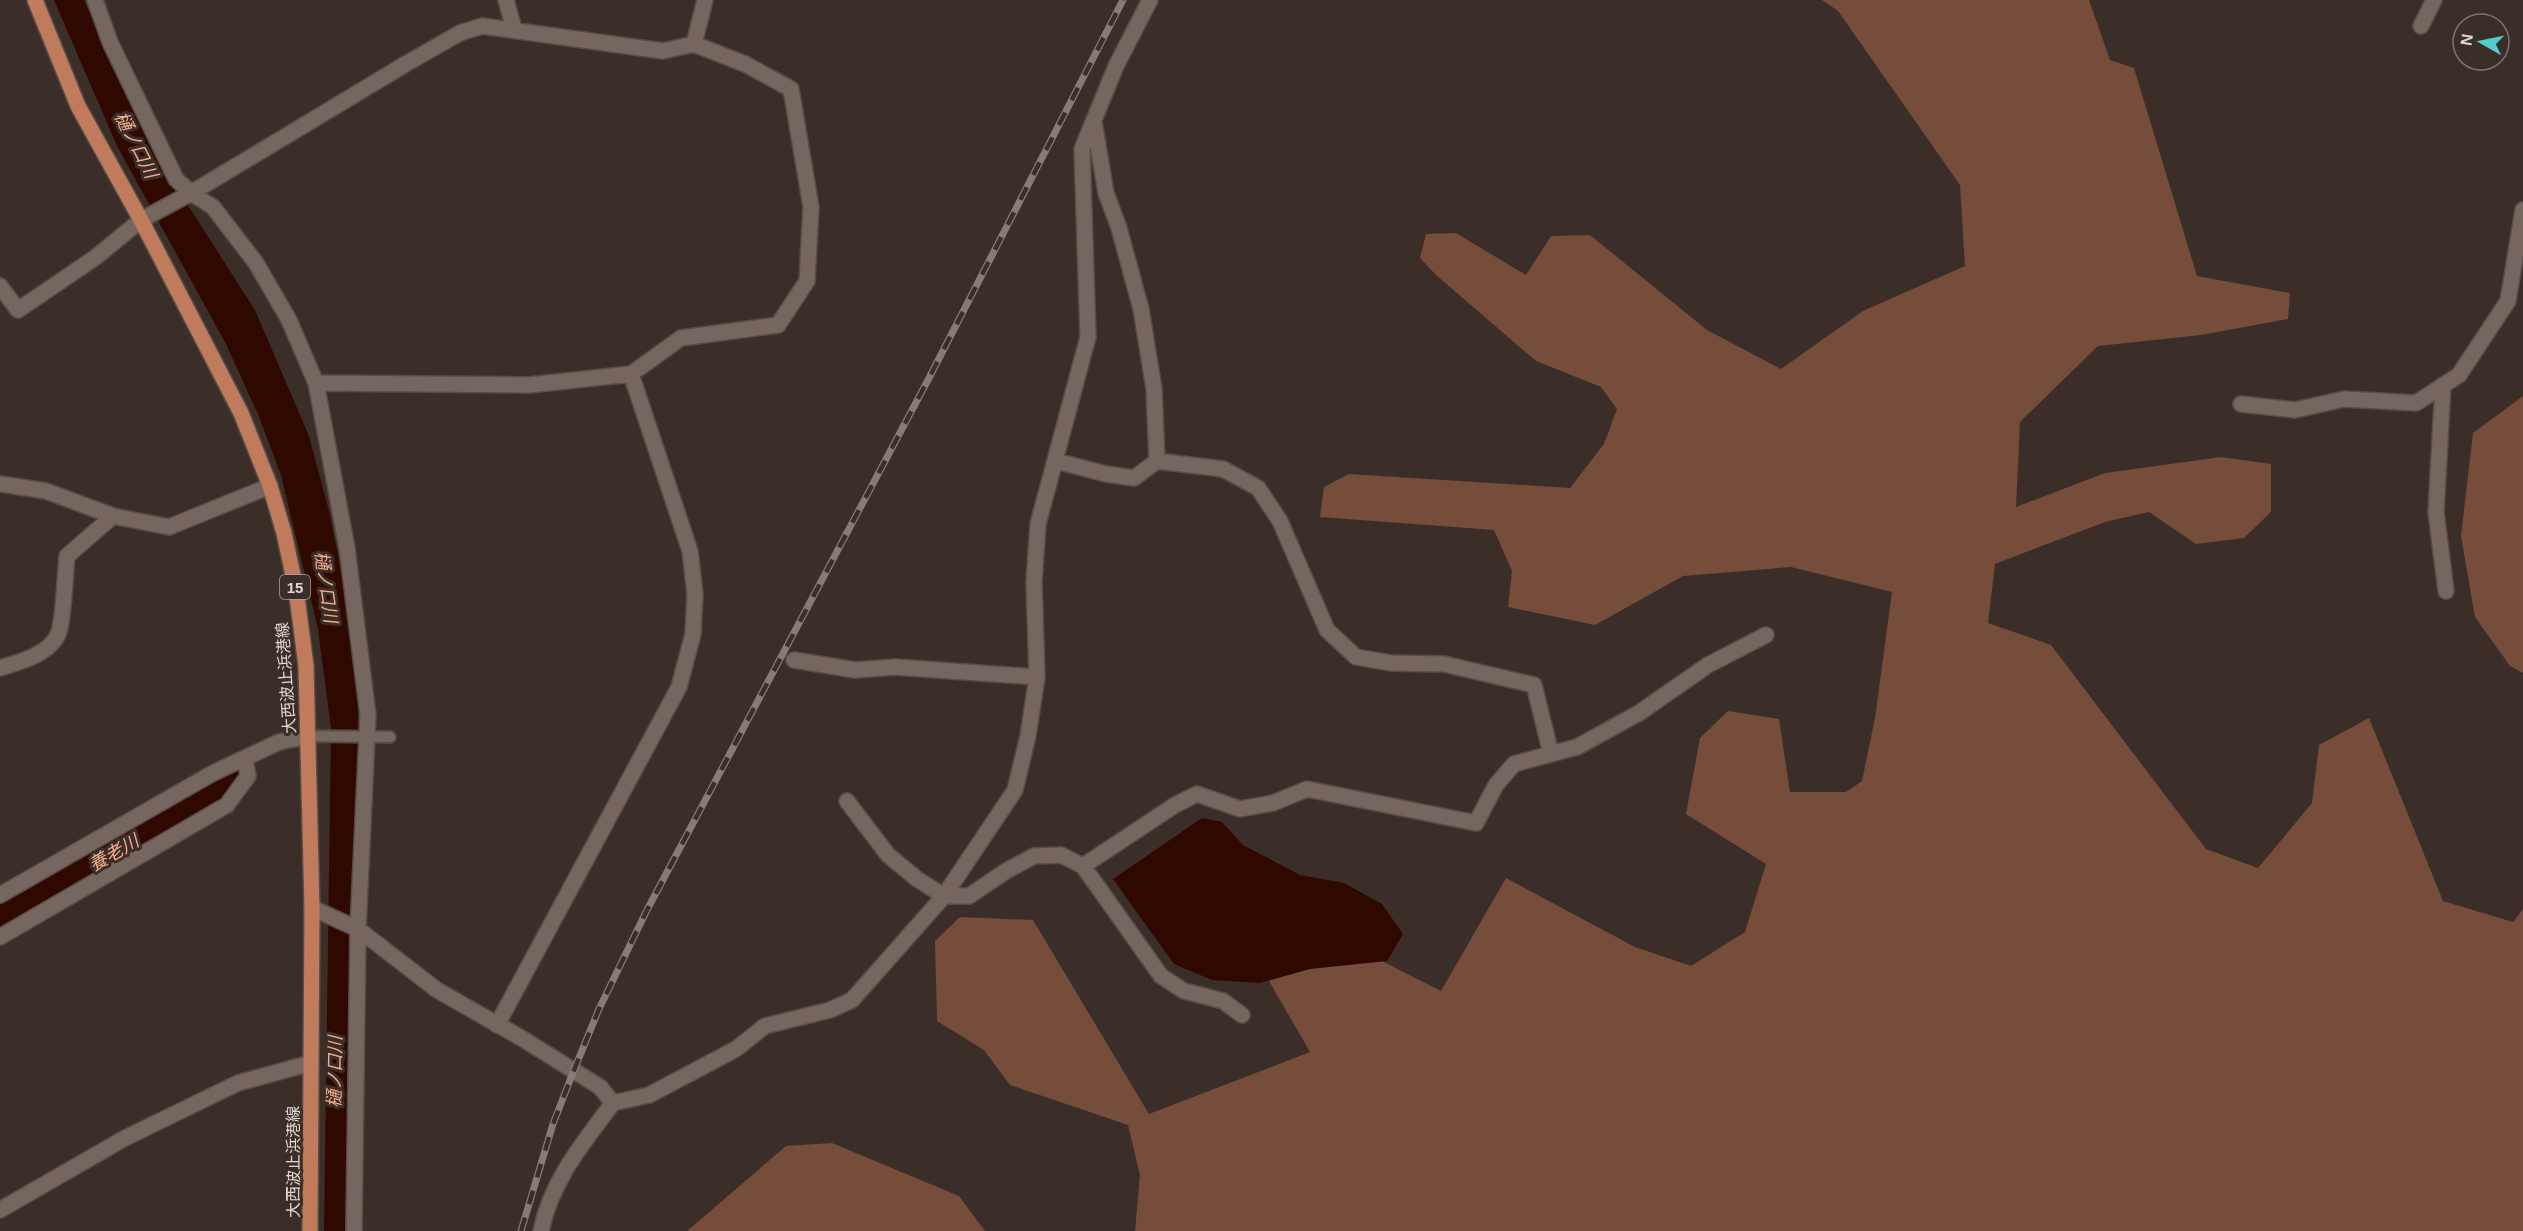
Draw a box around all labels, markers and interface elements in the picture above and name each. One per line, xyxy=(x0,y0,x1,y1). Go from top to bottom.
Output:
north arrow xyxy=(2451,12,2511,72)
text: N xyxy=(2457,33,2476,47)
water label: 樋ノ口川 xyxy=(111,108,162,183)
water label: 樋ノ口川 xyxy=(311,550,341,626)
road number: 15 xyxy=(280,575,310,599)
street label: 大西波止浜港線 xyxy=(274,622,298,734)
water label: 養老川 xyxy=(86,830,144,875)
water label: 樋ノ口川 xyxy=(324,1034,346,1108)
street label: 大西波止浜港線 xyxy=(285,1106,302,1218)

